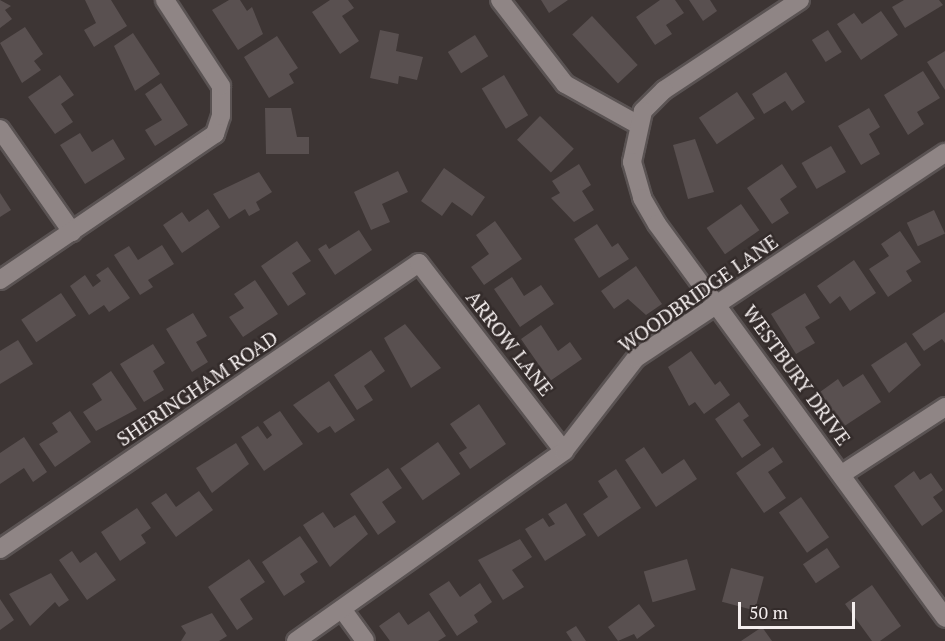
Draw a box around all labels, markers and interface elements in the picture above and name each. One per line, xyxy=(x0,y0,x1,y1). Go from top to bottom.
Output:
street label: WOODBRIDGE LANE xyxy=(614,229,782,357)
street label: ARROW LANE xyxy=(461,286,559,400)
street label: WESTBURY DRIVE xyxy=(738,300,856,450)
street label: SHERINGHAM ROAD xyxy=(112,325,282,451)
scale bar xyxy=(741,590,858,628)
text: 50 m xyxy=(749,600,788,624)

